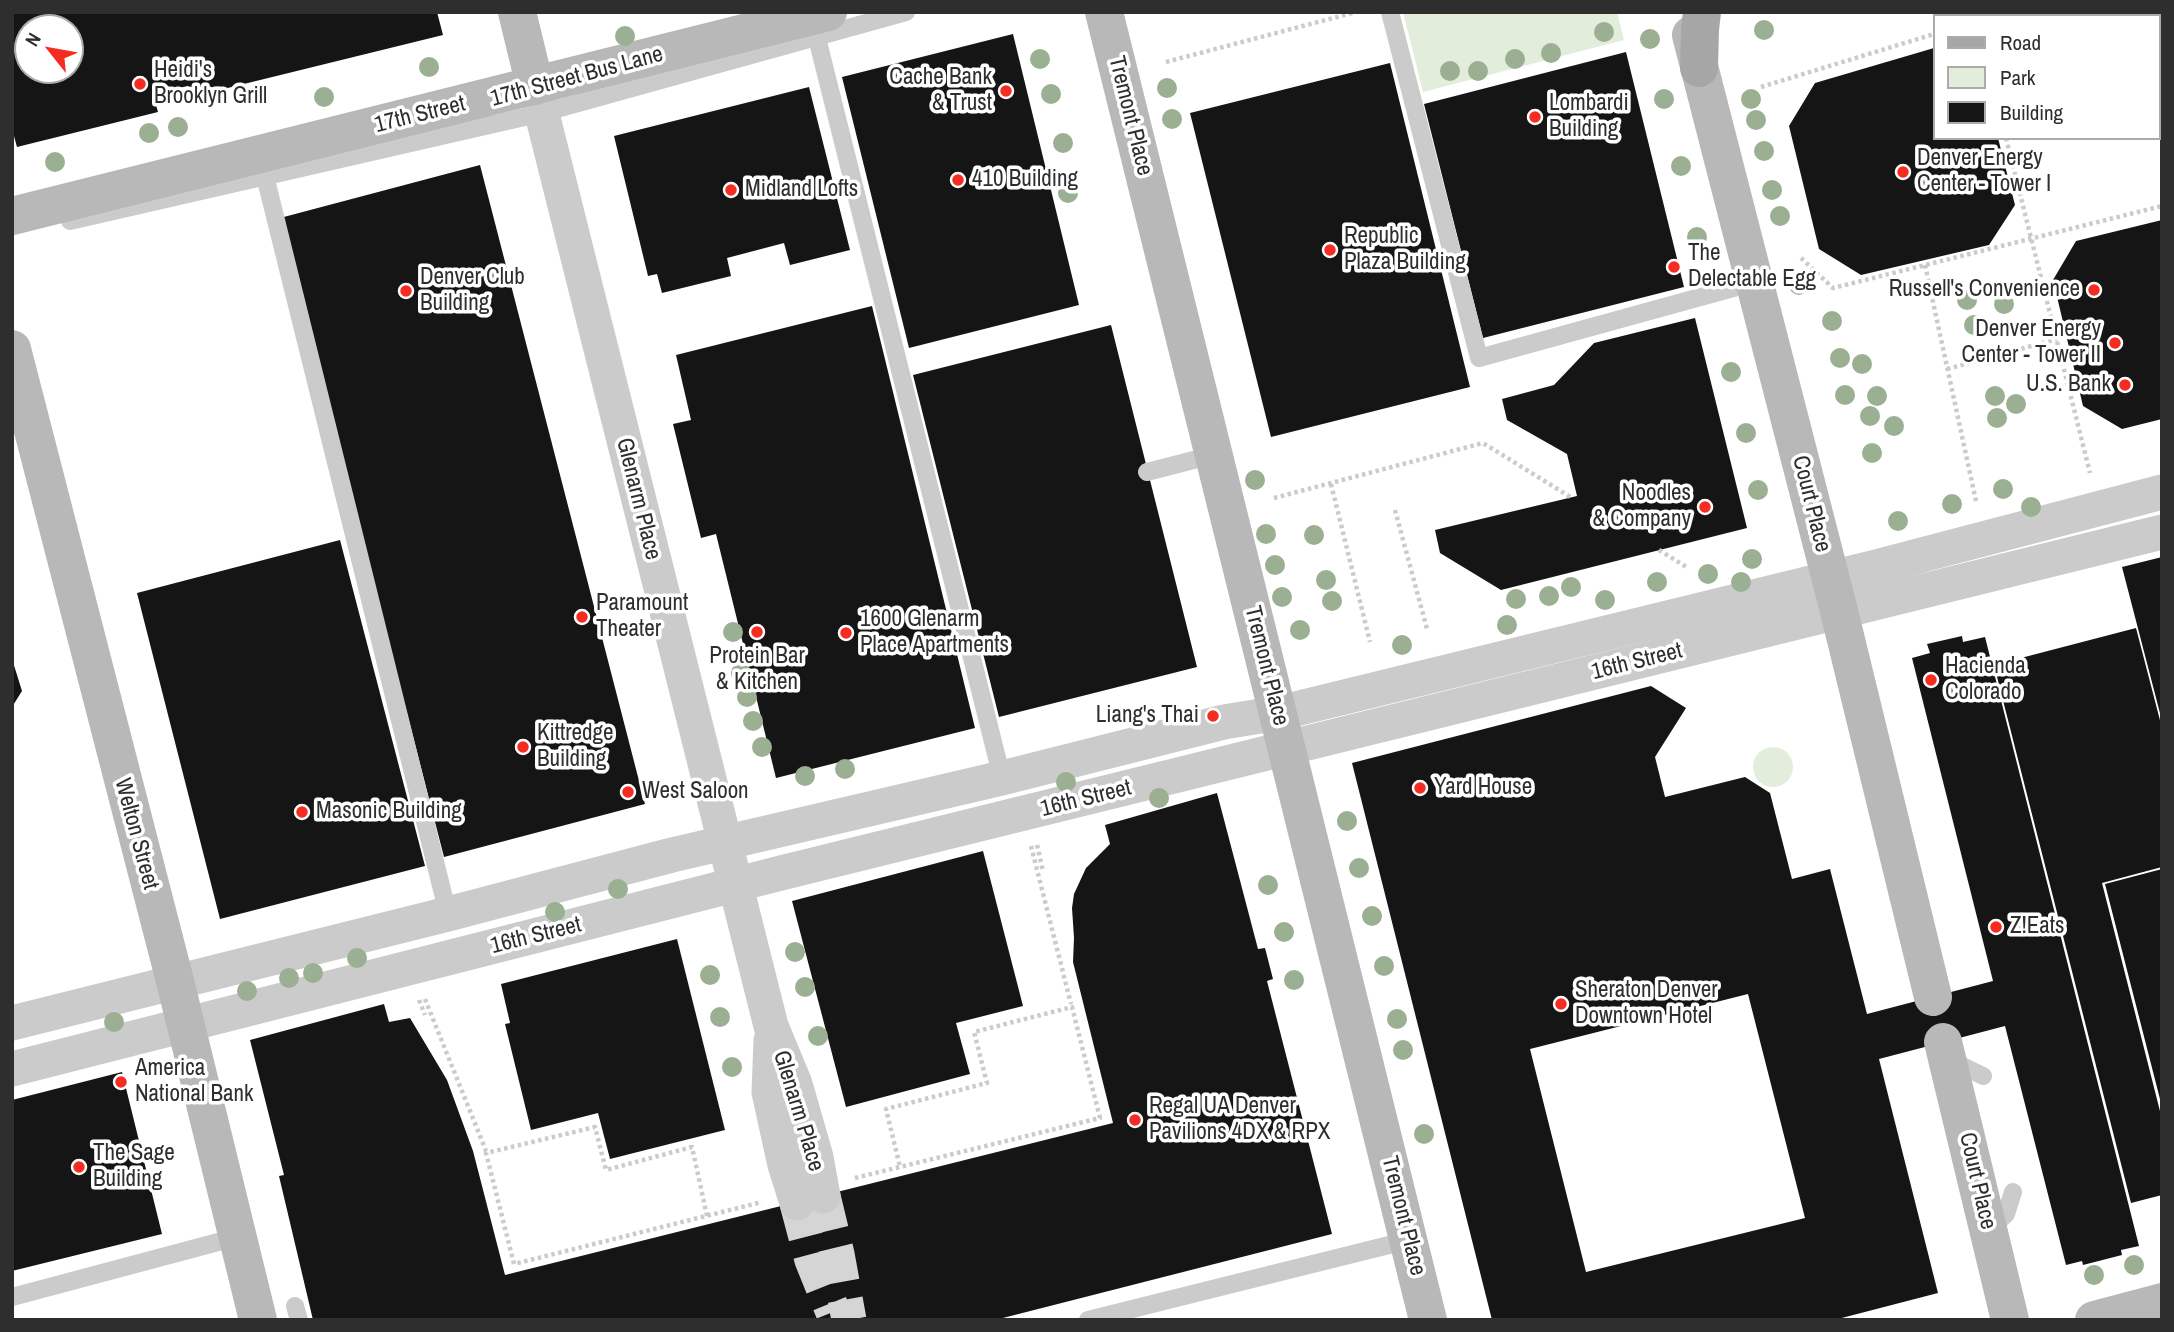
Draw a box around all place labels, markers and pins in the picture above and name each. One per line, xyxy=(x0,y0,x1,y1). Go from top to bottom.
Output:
place label: Heidi's Brooklyn Grill xyxy=(154,57,267,111)
place label: Cache Bank & Trust xyxy=(889,64,992,118)
marker: Heidi's Brooklyn Grill xyxy=(132,76,148,92)
marker: Cache Bank & Trust xyxy=(998,83,1014,99)
place label: Lombardi Building xyxy=(1549,90,1629,144)
marker: Lombardi Building xyxy=(1527,109,1543,125)
place label: Denver Energy Center - Tower I xyxy=(1917,145,2051,199)
marker: Denver Energy Center - Tower I xyxy=(1895,164,1911,180)
place label: 410 Building xyxy=(972,166,1078,194)
marker: 410 Building xyxy=(950,172,966,188)
place label: Midland Lofts xyxy=(745,176,858,204)
marker: Midland Lofts xyxy=(723,182,739,198)
place label: Republic Plaza Building xyxy=(1344,223,1466,277)
place label: The Delectable Egg xyxy=(1688,240,1816,294)
marker: Republic Plaza Building xyxy=(1322,242,1338,258)
marker: The Delectable Egg xyxy=(1666,259,1682,275)
place label: Denver Club Building xyxy=(420,264,525,318)
place label: Russell's Convenience xyxy=(1889,276,2080,304)
marker: Russell's Convenience xyxy=(2086,282,2102,298)
marker: Denver Club Building xyxy=(398,283,414,299)
place label: Denver Energy Center - Tower II xyxy=(1962,316,2101,370)
marker: Denver Energy Center - Tower II xyxy=(2107,335,2123,351)
place label: U.S. Bank xyxy=(2026,371,2111,399)
marker: U.S. Bank xyxy=(2117,377,2133,393)
place label: Noodles & Company xyxy=(1592,480,1691,534)
marker: Noodles & Company xyxy=(1697,499,1713,515)
place label: Paramount Theater xyxy=(596,590,688,644)
place label: 1600 Glenarm Place Apartments xyxy=(860,606,1009,660)
marker: Paramount Theater xyxy=(574,609,590,625)
marker: Protein Bar & Kitchen xyxy=(749,624,765,640)
marker: 1600 Glenarm Place Apartments xyxy=(838,625,854,641)
place label: Protein Bar & Kitchen xyxy=(709,643,805,697)
place label: Hacienda Colorado xyxy=(1945,653,2026,707)
marker: Hacienda Colorado xyxy=(1923,672,1939,688)
place label: Liang's Thai xyxy=(1096,702,1199,730)
marker: Liang's Thai xyxy=(1205,708,1221,724)
place label: Kittredge Building xyxy=(537,720,614,774)
marker: Kittredge Building xyxy=(515,739,531,755)
place label: Yard House xyxy=(1434,774,1532,802)
place label: West Saloon xyxy=(642,778,749,806)
marker: Yard House xyxy=(1412,780,1428,796)
marker: West Saloon xyxy=(620,784,636,800)
place label: Masonic Building xyxy=(316,798,462,826)
marker: Masonic Building xyxy=(294,804,310,820)
place label: Z!Eats xyxy=(2010,913,2065,941)
marker: Z!Eats xyxy=(1988,919,2004,935)
place label: Sheraton Denver Downtown Hotel xyxy=(1575,977,1718,1031)
marker: Sheraton Denver Downtown Hotel xyxy=(1553,996,1569,1012)
place label: America National Bank xyxy=(135,1055,253,1109)
marker: America National Bank xyxy=(113,1074,129,1090)
place label: Regal UA Denver Pavilions 4DX & RPX xyxy=(1149,1093,1330,1147)
marker: Regal UA Denver Pavilions 4DX & RPX xyxy=(1127,1112,1143,1128)
place label: The Sage Building xyxy=(93,1140,175,1194)
marker: The Sage Building xyxy=(71,1159,87,1175)

